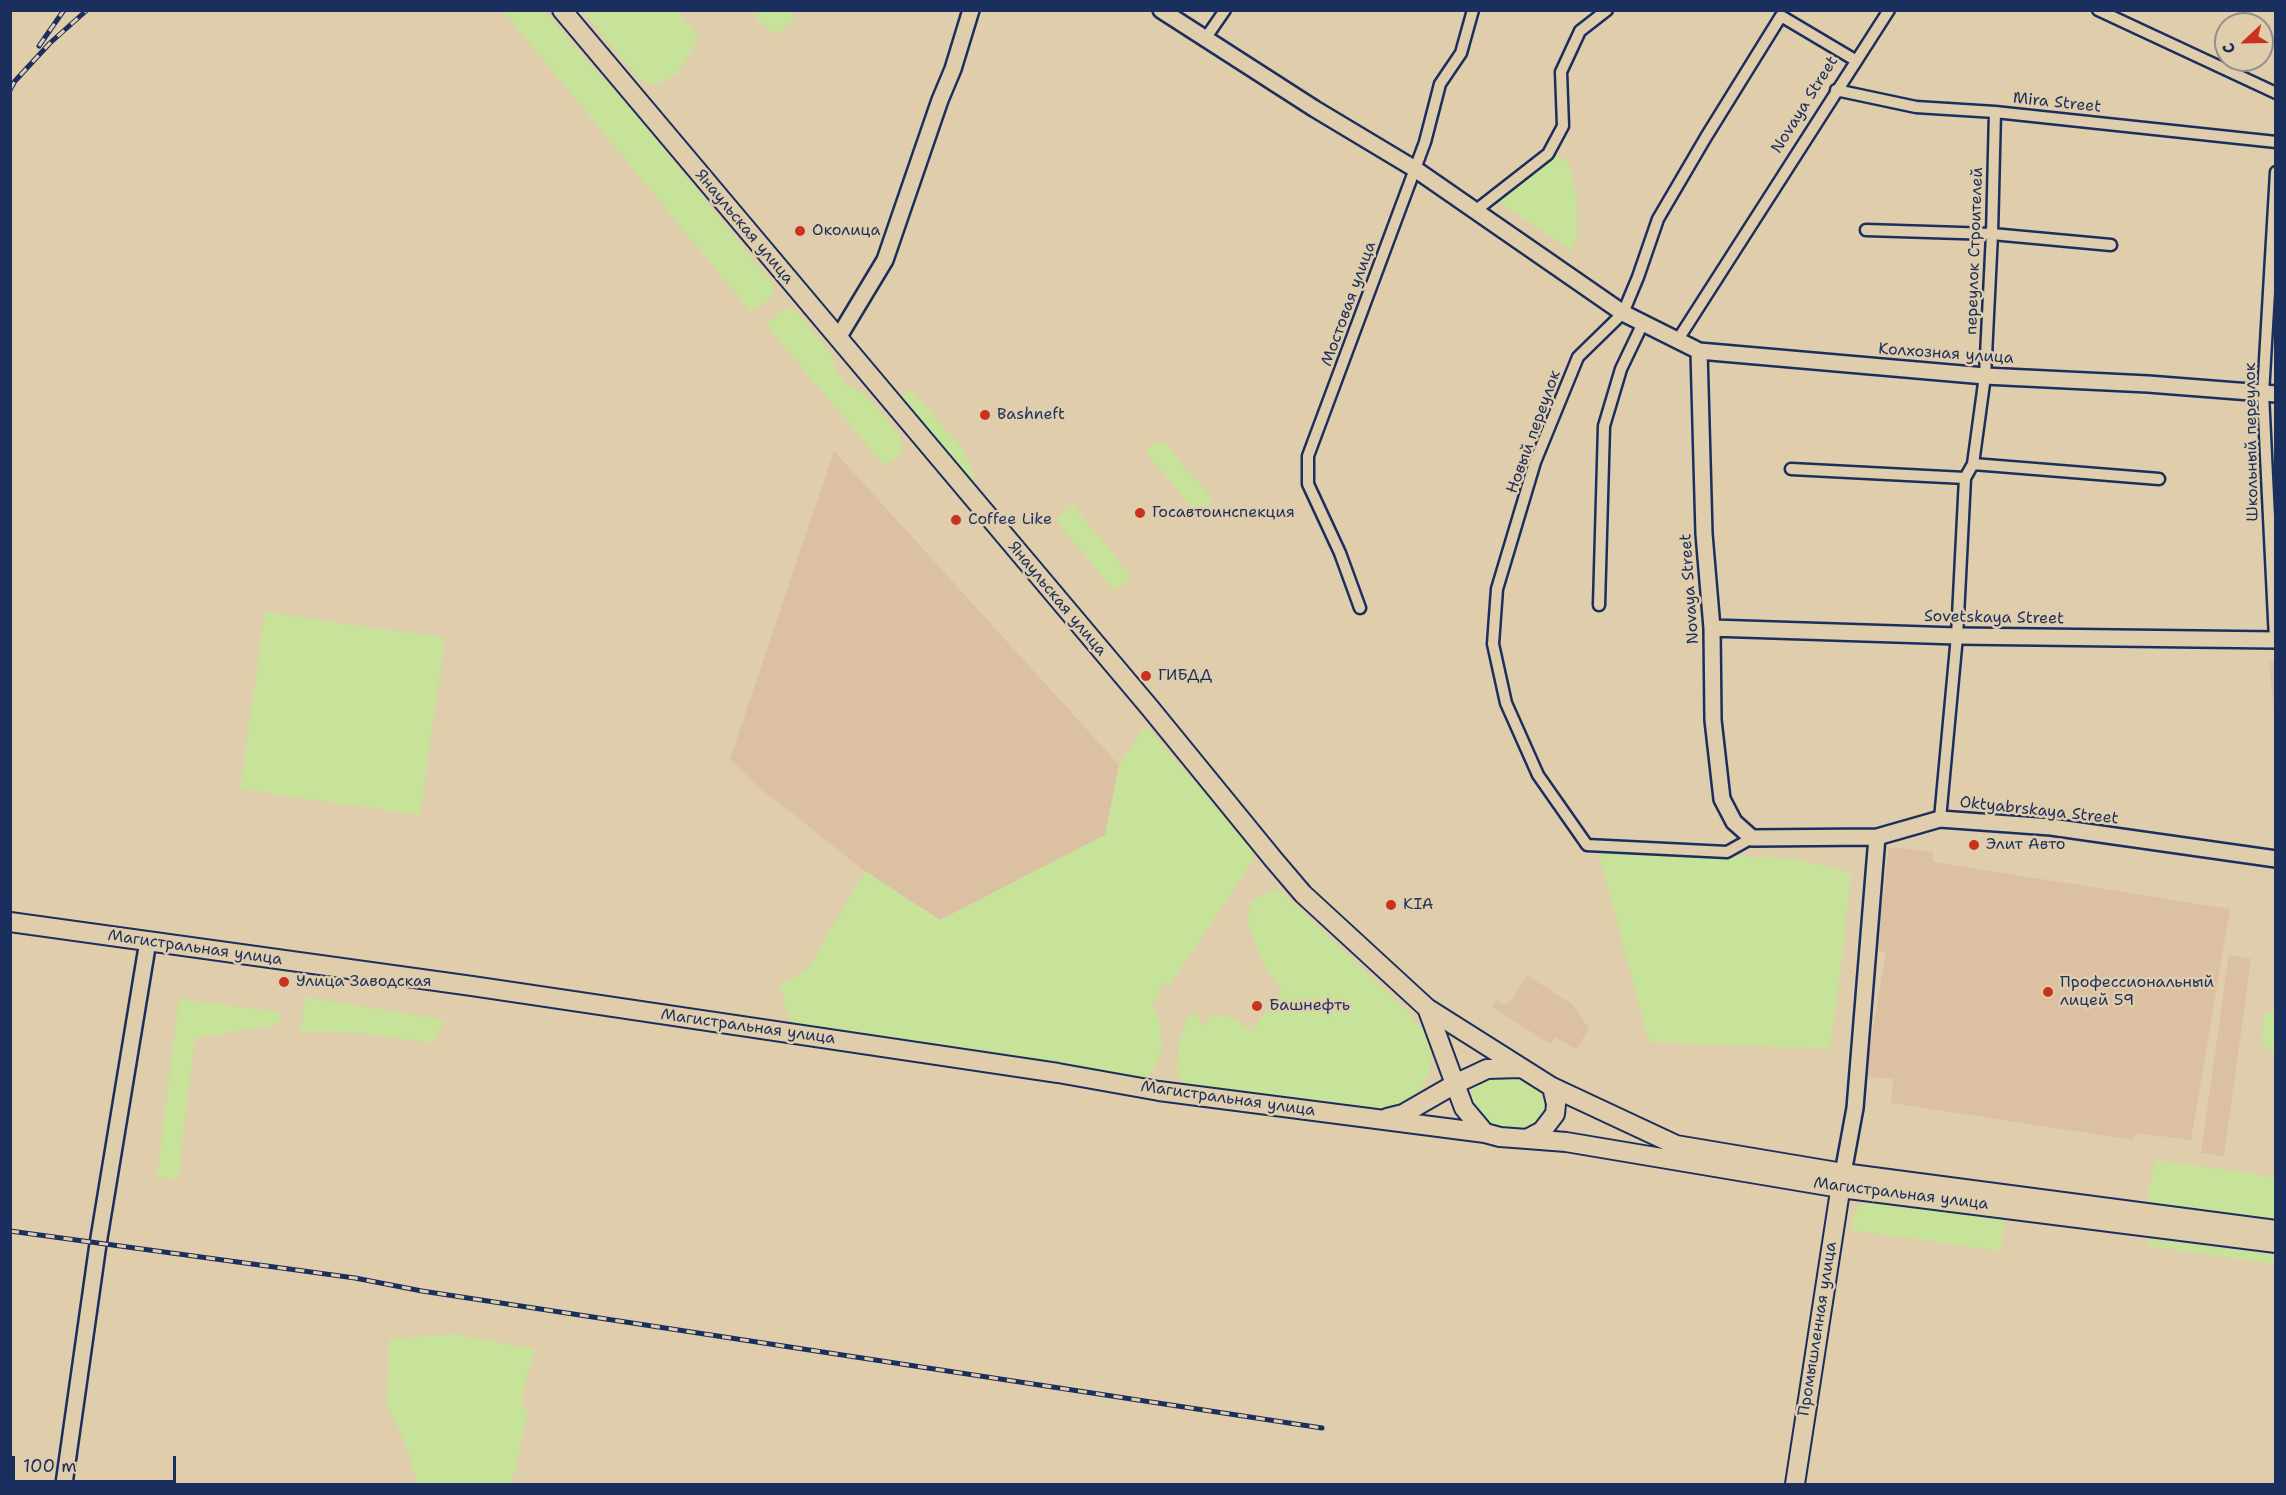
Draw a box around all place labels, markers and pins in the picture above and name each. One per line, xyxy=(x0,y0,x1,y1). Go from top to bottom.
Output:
place label: Околица xyxy=(812,221,880,241)
marker: Околица xyxy=(793,224,807,238)
place label: Bashneft xyxy=(997,405,1065,425)
marker: Bashneft xyxy=(978,408,992,422)
place label: Госавтоинспекция xyxy=(1152,503,1295,523)
marker: Госавтоинспекция xyxy=(1133,506,1147,520)
place label: Coffee Like xyxy=(968,510,1052,530)
marker: Coffee Like xyxy=(949,513,963,527)
place label: ГИБДД xyxy=(1158,666,1212,686)
marker: ГИБДД xyxy=(1139,669,1153,683)
place label: Элит Авто xyxy=(1986,835,2066,855)
marker: Элит Авто xyxy=(1967,838,1981,852)
place label: KIA xyxy=(1403,895,1433,915)
marker: KIA xyxy=(1384,898,1398,912)
place label: Улица Заводская xyxy=(296,972,432,992)
place label: Профессиональный лицей 59 xyxy=(2060,973,2214,1011)
marker: Улица Заводская xyxy=(277,975,291,989)
marker: Профессиональный лицей 59 xyxy=(2041,985,2055,999)
place label: Башнефть xyxy=(1269,996,1350,1016)
marker: Башнефть xyxy=(1250,999,1264,1013)

